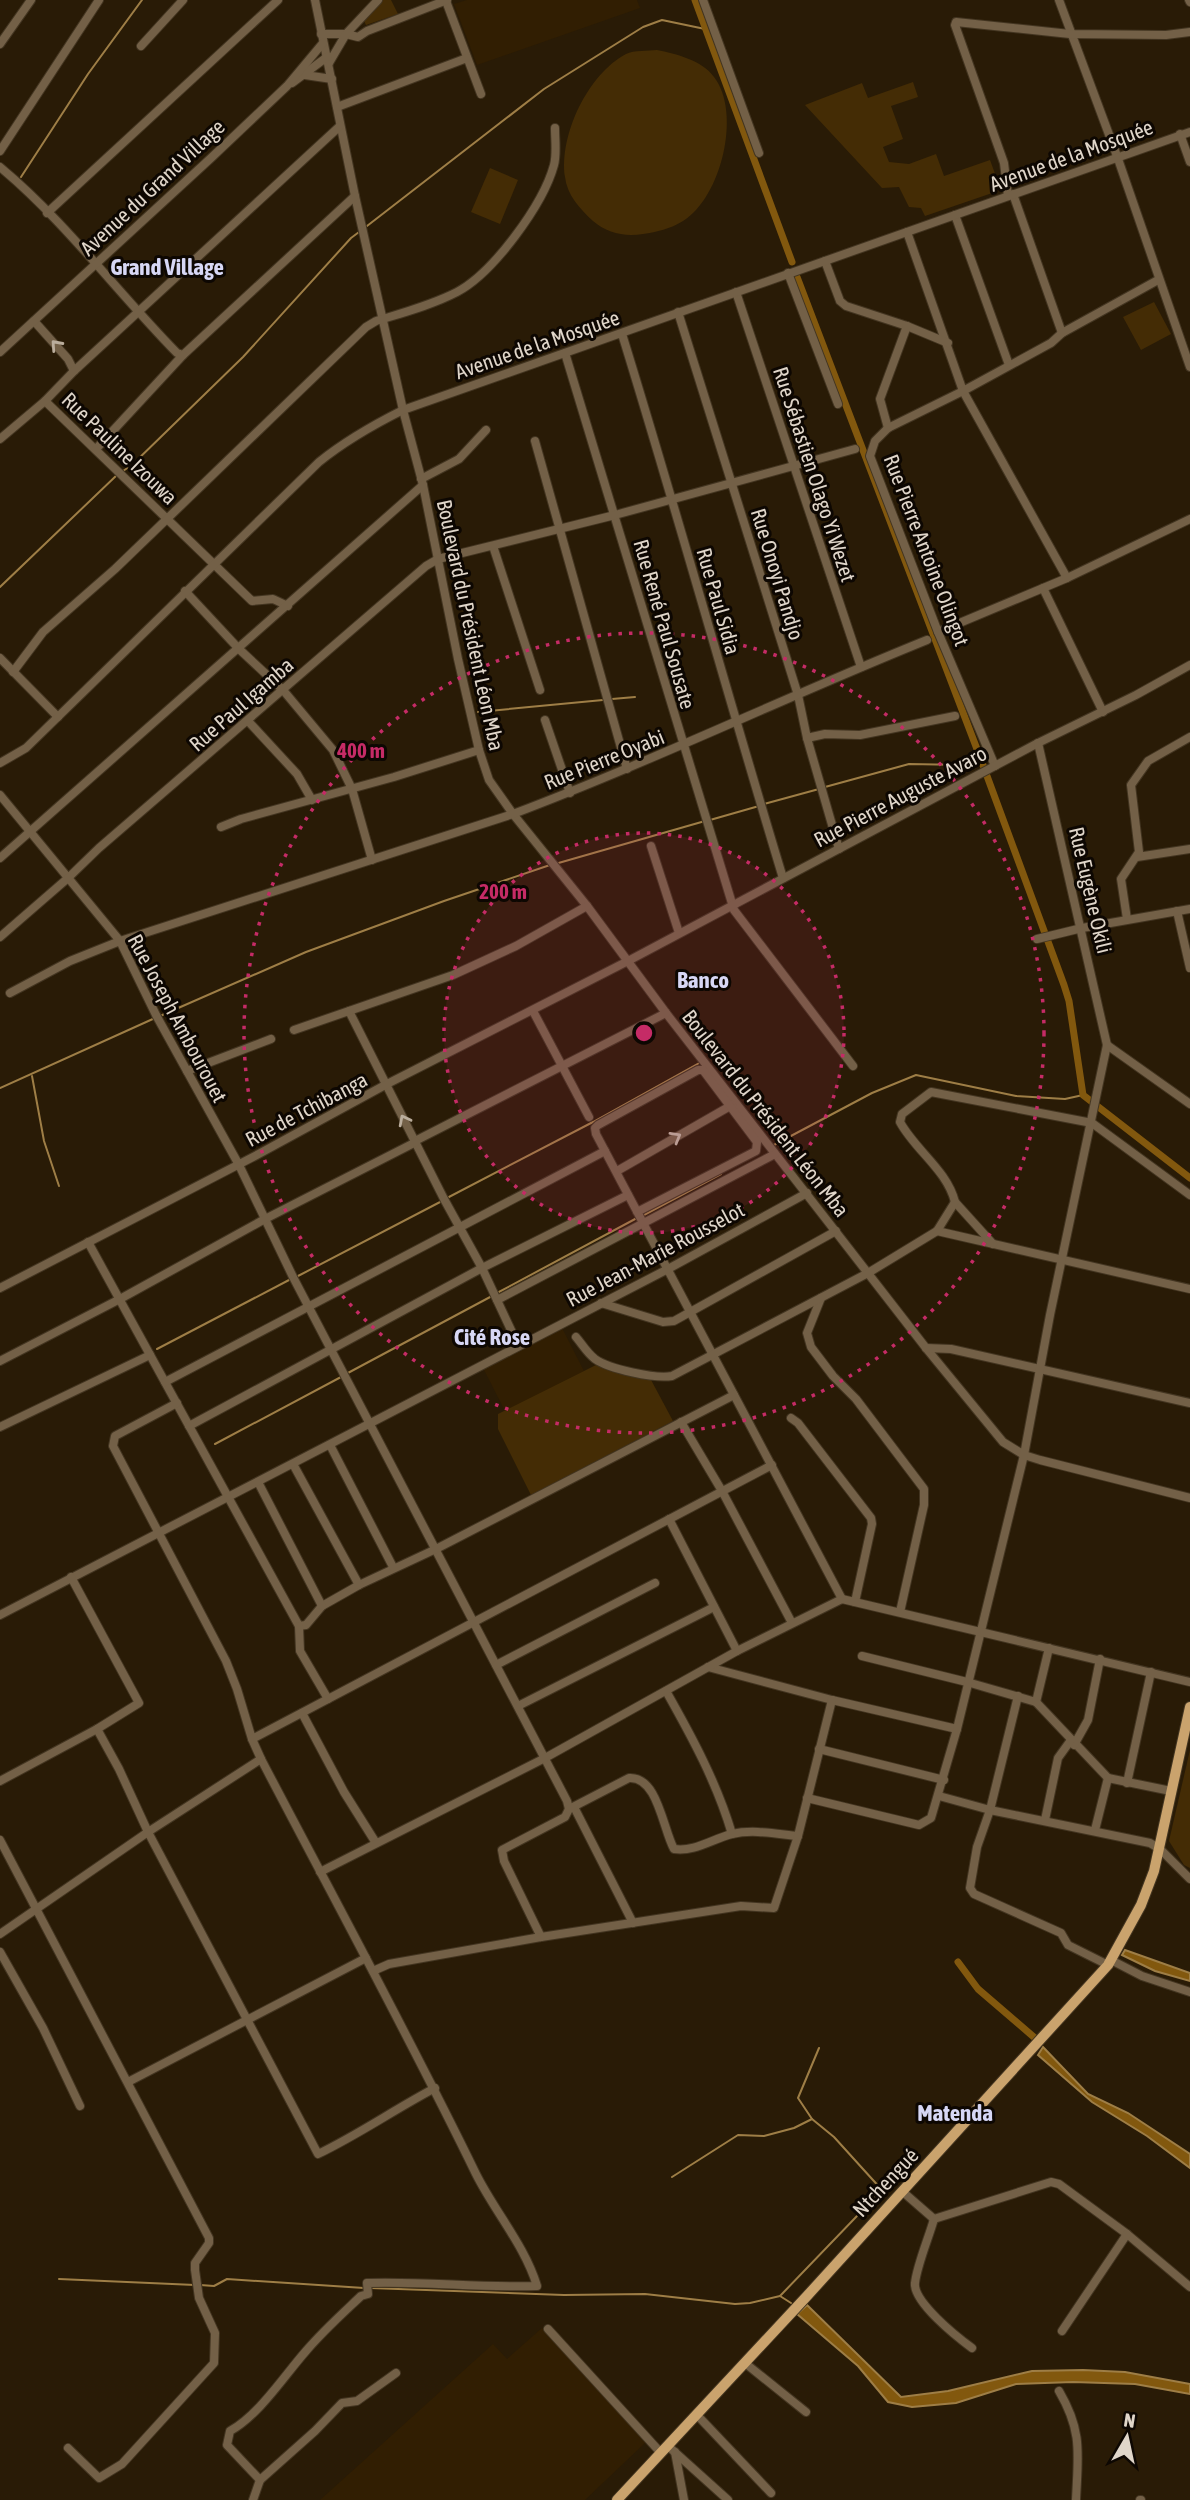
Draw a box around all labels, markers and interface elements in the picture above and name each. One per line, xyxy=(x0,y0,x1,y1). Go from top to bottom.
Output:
street label: Avenue du Grand Village xyxy=(75,114,229,260)
street label: Avenue de la Mosquée xyxy=(986,114,1156,196)
district label: Grand Village xyxy=(110,254,224,280)
street label: Avenue de la Mosquée xyxy=(452,305,622,383)
one-way arrow xyxy=(51,340,64,353)
street label: Rue Sébastien Olago Yi Wezet xyxy=(769,364,861,584)
street label: Rue Pauline Izouwa xyxy=(57,387,183,509)
street label: Rue Pierre Antoine Olingot xyxy=(879,451,975,649)
street label: Boulevard du Président Léon Mba xyxy=(433,497,509,753)
street label: Rue Onoyi Pandjo xyxy=(747,505,809,643)
street label: Rue René Paul Sousate xyxy=(629,536,701,712)
street label: Rue Paul Sidia xyxy=(692,545,746,657)
street label: Rue Paul Igamba xyxy=(184,652,298,756)
street label: Rue Pierre Oyabi xyxy=(540,724,668,794)
text: 400 m xyxy=(336,738,385,762)
street label: Rue Pierre Auguste Avaro xyxy=(810,740,990,852)
street label: Rue Eugène Okili xyxy=(1065,824,1117,956)
text: 200 m xyxy=(479,879,527,903)
street label: Rue Joseph Ambourouet xyxy=(124,930,232,1106)
district label: Banco xyxy=(677,967,729,993)
street label: Boulevard du Président Léon Mba xyxy=(678,1005,854,1221)
centre of rings xyxy=(632,1021,656,1045)
street label: Rue de Tchibanga xyxy=(241,1067,371,1151)
one-way arrow xyxy=(399,1115,413,1127)
one-way arrow xyxy=(668,1133,681,1146)
street label: Rue Jean-Marie Rousselot xyxy=(562,1197,748,1311)
district label: Cité Rose xyxy=(454,1324,530,1350)
district label: Matenda xyxy=(917,2100,993,2126)
street label: Ntchengué xyxy=(847,2143,923,2221)
north arrow xyxy=(1092,2402,1162,2472)
text: N xyxy=(1122,2408,1137,2432)

